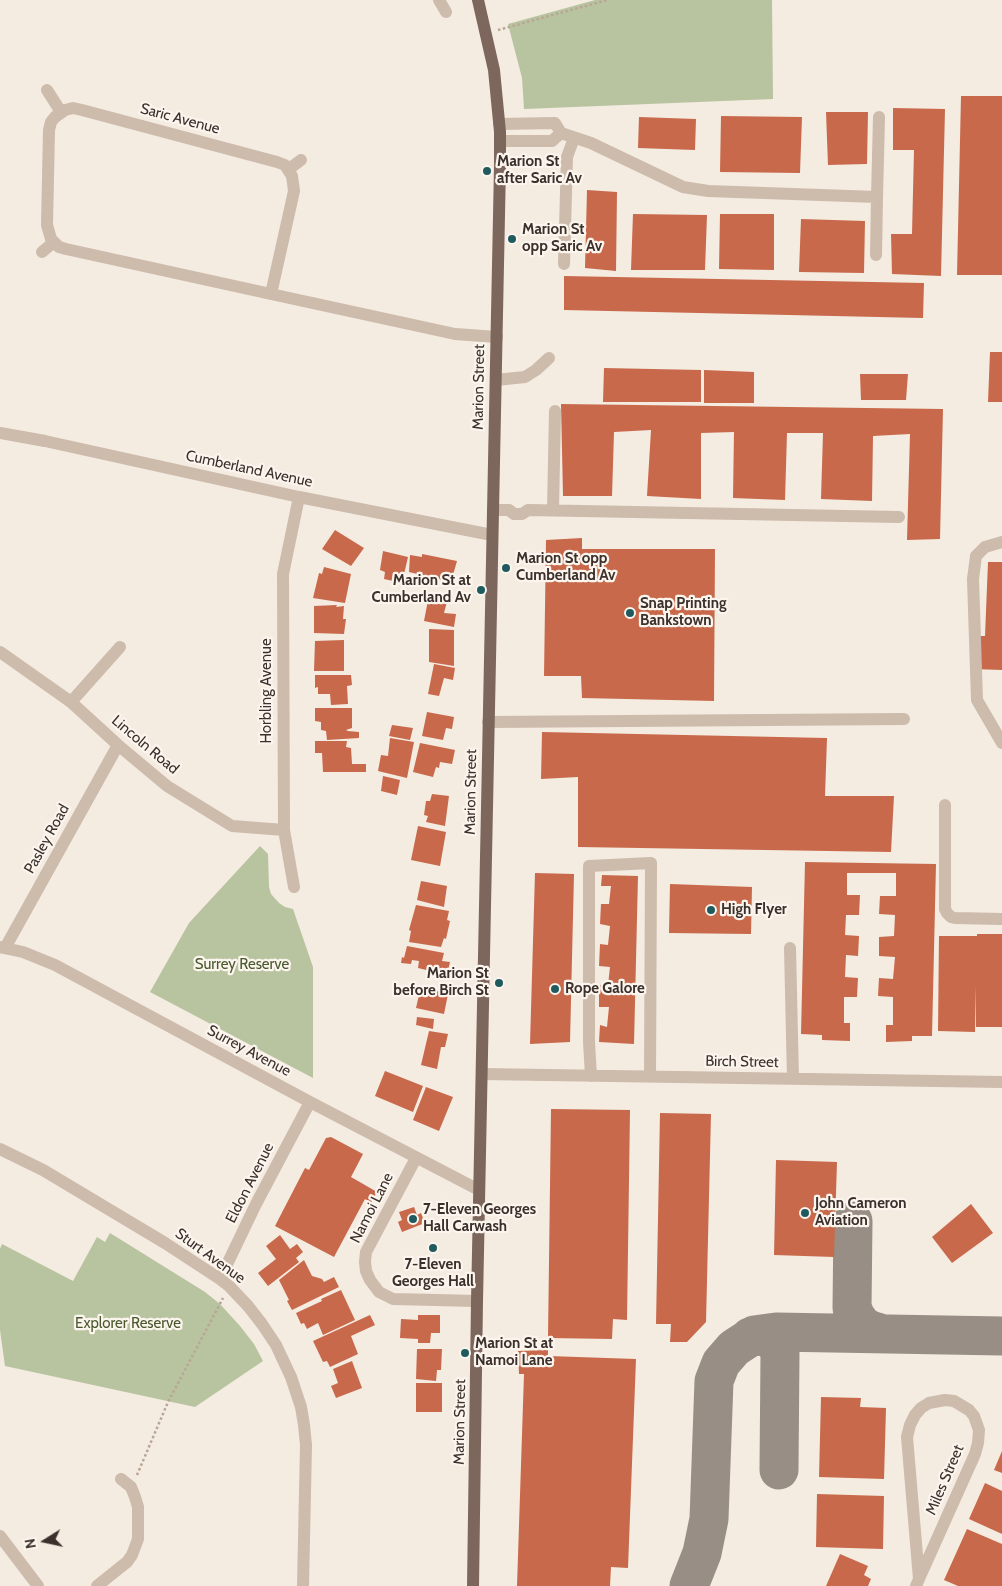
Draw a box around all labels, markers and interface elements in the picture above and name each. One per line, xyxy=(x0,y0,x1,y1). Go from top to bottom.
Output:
street label: Saric Avenue xyxy=(138,100,222,138)
place label: Marion St after Saric Av xyxy=(497,153,582,188)
marker: Marion St after Saric Av xyxy=(481,165,493,177)
place label: Marion St opp Saric Av xyxy=(522,221,602,256)
marker: Marion St opp Saric Av xyxy=(506,233,518,245)
street label: Marion Street xyxy=(469,344,489,430)
street label: Cumberland Avenue xyxy=(184,447,314,491)
place label: Marion St opp Cumberland Av xyxy=(516,550,615,585)
marker: Marion St opp Cumberland Av xyxy=(500,562,512,574)
place label: Marion St at Cumberland Av xyxy=(372,572,471,607)
marker: Marion St at Cumberland Av xyxy=(475,584,487,596)
place label: Snap Printing Bankstown xyxy=(640,595,726,630)
marker: Snap Printing Bankstown xyxy=(624,607,636,619)
street label: Horbling Avenue xyxy=(258,638,276,744)
street label: Lincoln Road xyxy=(108,712,182,778)
street label: Marion Street xyxy=(461,749,481,835)
street label: Pasley Road xyxy=(21,801,73,877)
place label: High Flyer xyxy=(721,901,787,919)
marker: High Flyer xyxy=(705,904,717,916)
park label: Surrey Reserve xyxy=(195,956,289,974)
place label: Marion St before Birch St xyxy=(393,965,489,1000)
marker: Marion St before Birch St xyxy=(493,977,505,989)
place label: Rope Galore xyxy=(565,980,645,998)
marker: Rope Galore xyxy=(549,983,561,995)
street label: Surrey Avenue xyxy=(204,1021,294,1081)
street label: Birch Street xyxy=(705,1052,779,1072)
street label: Eldon Avenue xyxy=(222,1140,278,1226)
street label: Namoi Lane xyxy=(347,1170,397,1246)
place label: John Cameron Aviation xyxy=(815,1195,906,1230)
place label: 7-Eleven Georges Hall Carwash xyxy=(423,1201,536,1236)
marker: John Cameron Aviation xyxy=(799,1207,811,1219)
marker: 7-Eleven Georges Hall Carwash xyxy=(407,1213,419,1225)
street label: Sturt Avenue xyxy=(171,1225,249,1287)
marker: 7-Eleven Georges Hall xyxy=(427,1242,439,1254)
place label: 7-Eleven Georges Hall xyxy=(392,1256,474,1291)
park label: Explorer Reserve xyxy=(75,1315,181,1333)
place label: Marion St at Namoi Lane xyxy=(475,1335,553,1370)
marker: Marion St at Namoi Lane xyxy=(459,1347,471,1359)
street label: Marion Street xyxy=(450,1379,470,1465)
street label: Miles Street xyxy=(922,1442,968,1518)
north arrow xyxy=(20,1516,70,1566)
text: N xyxy=(21,1537,40,1550)

